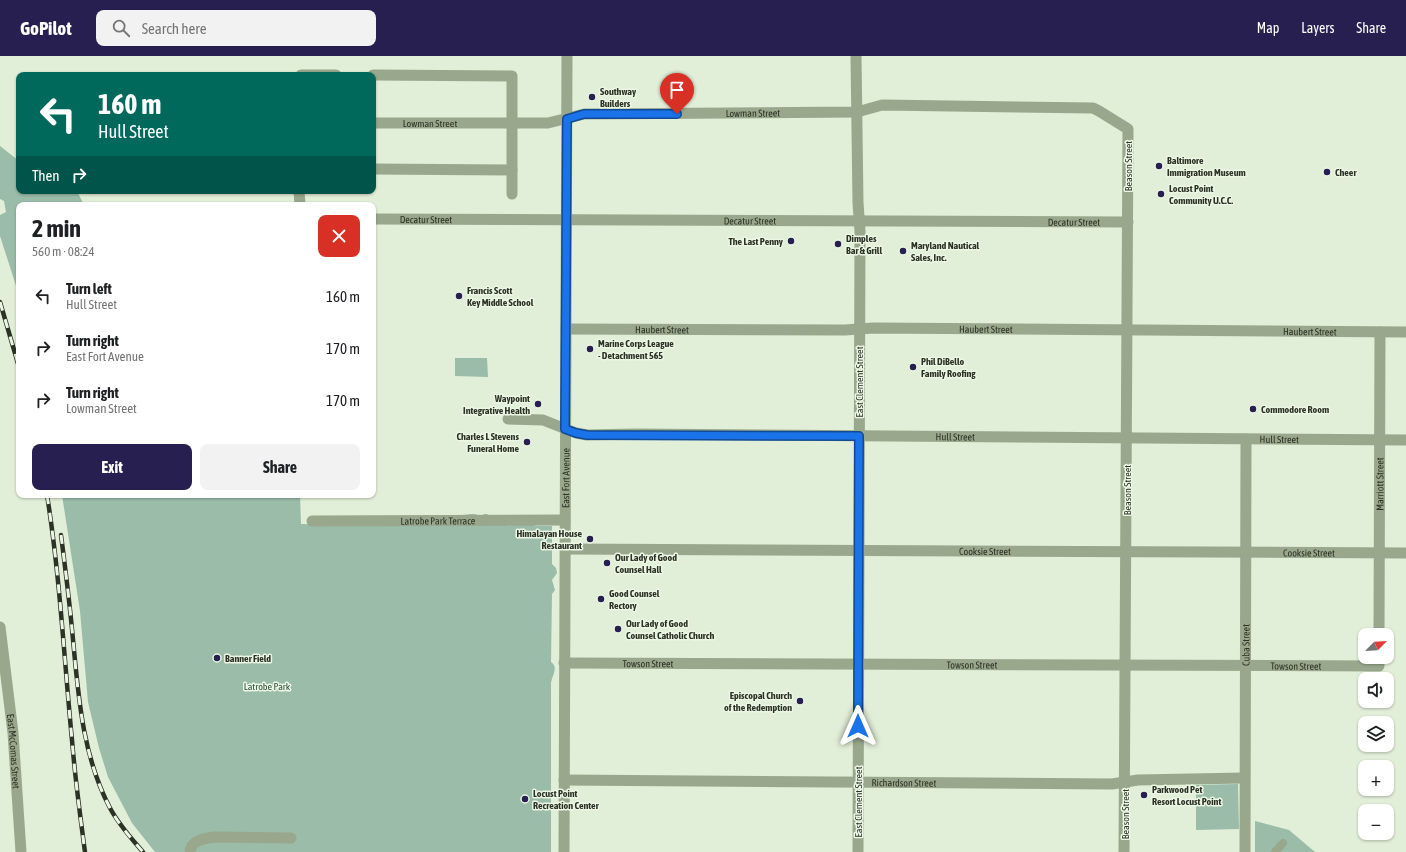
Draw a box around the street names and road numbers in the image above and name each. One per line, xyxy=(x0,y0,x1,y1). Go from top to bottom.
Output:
street label: Lowman Street xyxy=(726,107,780,118)
street label: Lowman Street xyxy=(403,118,457,129)
street label: Beason Street xyxy=(1123,141,1134,191)
street label: Decatur Street xyxy=(400,214,452,225)
street label: Decatur Street xyxy=(724,215,776,226)
street label: Decatur Street xyxy=(1048,216,1100,227)
street label: Haubert Street xyxy=(959,323,1013,335)
street label: Haubert Street xyxy=(635,324,689,335)
street label: Haubert Street xyxy=(1283,326,1337,337)
street label: East Clement Street xyxy=(854,346,865,418)
street label: Hull Street xyxy=(936,431,975,442)
street label: Hull Street xyxy=(1260,433,1299,445)
street label: East Fort Avenue xyxy=(560,447,571,508)
street label: Marriott Street xyxy=(1374,457,1385,511)
street label: Beason Street xyxy=(1122,465,1133,515)
street label: Latrobe Park Terrace xyxy=(401,515,476,526)
street label: Cooksie Street xyxy=(959,545,1011,557)
street label: Cooksie Street xyxy=(1283,547,1335,558)
street label: Cuba Street xyxy=(1240,624,1251,666)
street label: Towson Street xyxy=(623,658,674,669)
street label: Towson Street xyxy=(947,659,998,670)
street label: Towson Street xyxy=(1271,660,1322,671)
street label: East McComas Street xyxy=(5,713,22,789)
street label: East Clement Street xyxy=(853,766,864,838)
street label: Richardson Street xyxy=(872,777,936,788)
street label: Beason Street xyxy=(1120,789,1131,839)

